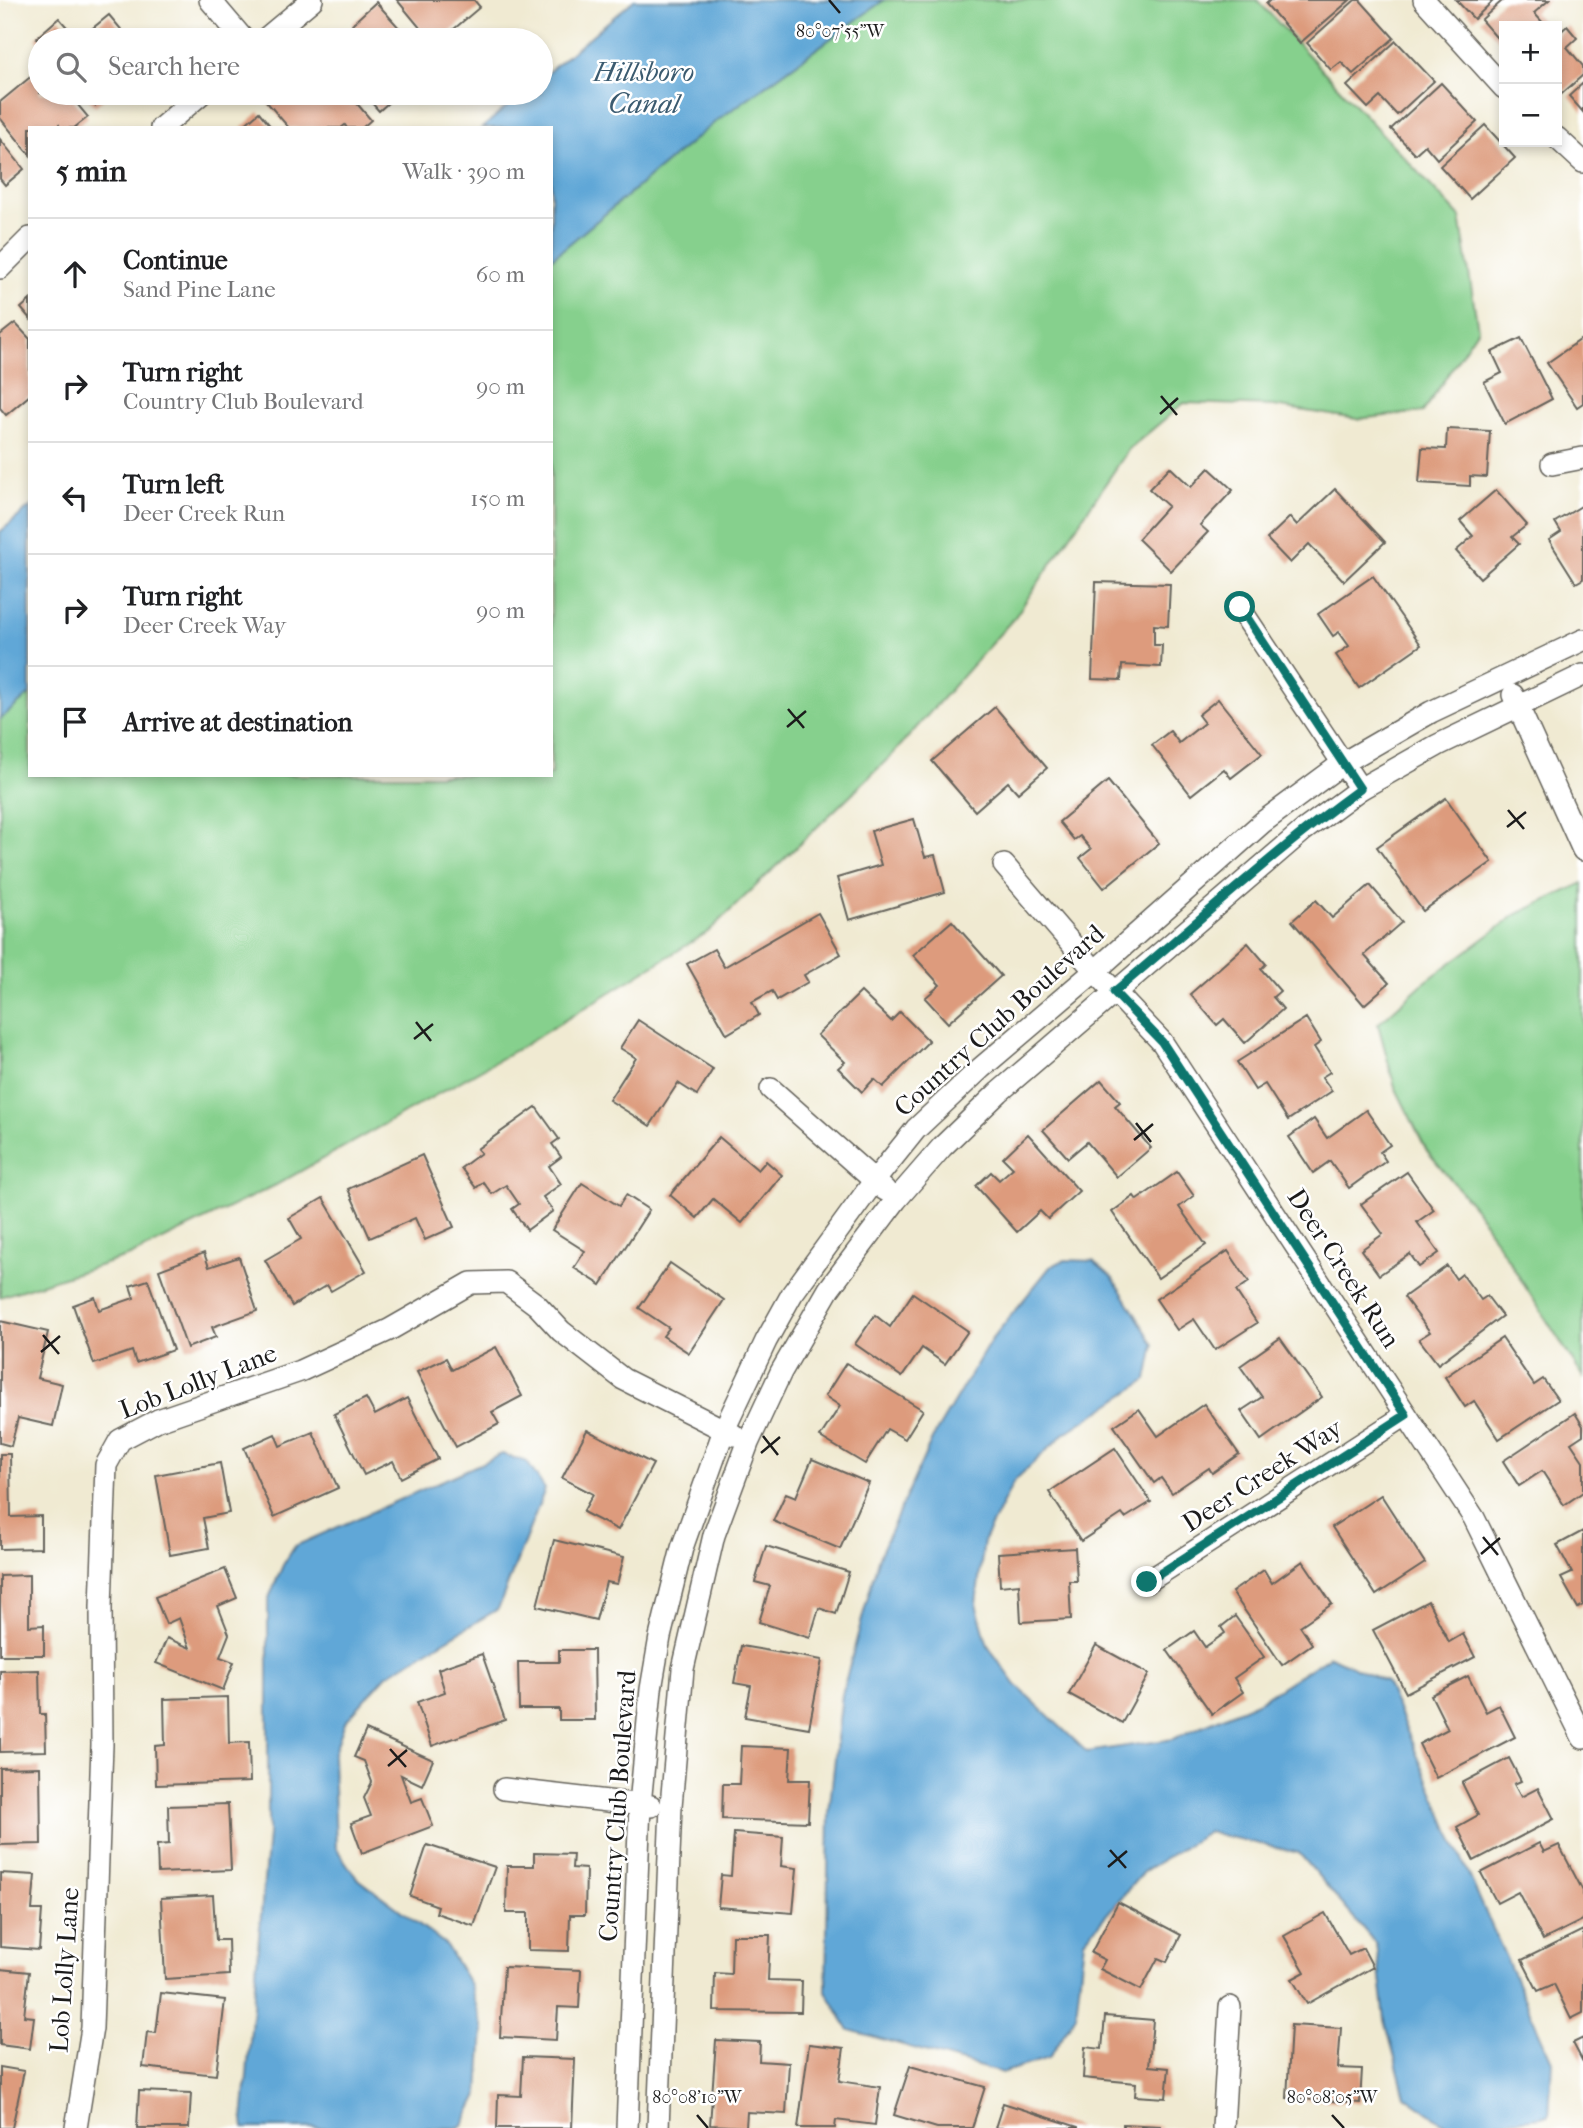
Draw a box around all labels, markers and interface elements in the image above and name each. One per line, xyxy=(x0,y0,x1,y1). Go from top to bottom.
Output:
text: 80°07'55"W xyxy=(796,21,885,42)
map controls xyxy=(1499,21,1562,147)
button: + xyxy=(1499,21,1562,84)
search box xyxy=(28,28,553,105)
icon: search xyxy=(52,48,90,86)
text: Search here xyxy=(108,51,240,82)
water label: Hillsboro Canal xyxy=(593,55,694,120)
button: − xyxy=(1499,84,1562,147)
text: 5 min xyxy=(56,154,127,189)
text: Walk · 390 m xyxy=(402,158,525,185)
text: Continue xyxy=(123,245,228,276)
icon: ahead xyxy=(56,255,94,293)
text: 60 m xyxy=(476,261,525,288)
text: Sand Pine Lane xyxy=(123,276,276,303)
text: Turn right xyxy=(123,357,243,388)
icon: right xyxy=(56,367,94,405)
text: 90 m xyxy=(476,373,525,400)
text: Country Club Boulevard xyxy=(123,388,364,415)
text: Turn left xyxy=(123,469,224,500)
icon: left xyxy=(56,479,94,517)
text: 150 m xyxy=(470,485,525,512)
text: Deer Creek Run xyxy=(123,500,285,527)
text: Turn right xyxy=(123,581,243,612)
icon: right xyxy=(56,591,94,629)
route start xyxy=(1224,591,1255,622)
text: 90 m xyxy=(476,597,525,624)
text: Deer Creek Way xyxy=(123,612,286,639)
icon: arrive xyxy=(56,703,94,741)
text: Arrive at destination xyxy=(123,707,353,738)
street label: Country Club Boulevard xyxy=(888,917,1111,1123)
street label: Deer Creek Run xyxy=(1281,1183,1407,1354)
street label: Lob Lolly Lane xyxy=(115,1337,281,1426)
street label: Deer Creek Way xyxy=(1177,1412,1349,1539)
route end xyxy=(1131,1566,1162,1597)
street label: Country Club Boulevard xyxy=(593,1668,643,1943)
street label: Lob Lolly Lane xyxy=(43,1886,86,2054)
text: 80°08'10"W xyxy=(652,2087,743,2108)
text: 80°08'05"W xyxy=(1287,2087,1379,2108)

